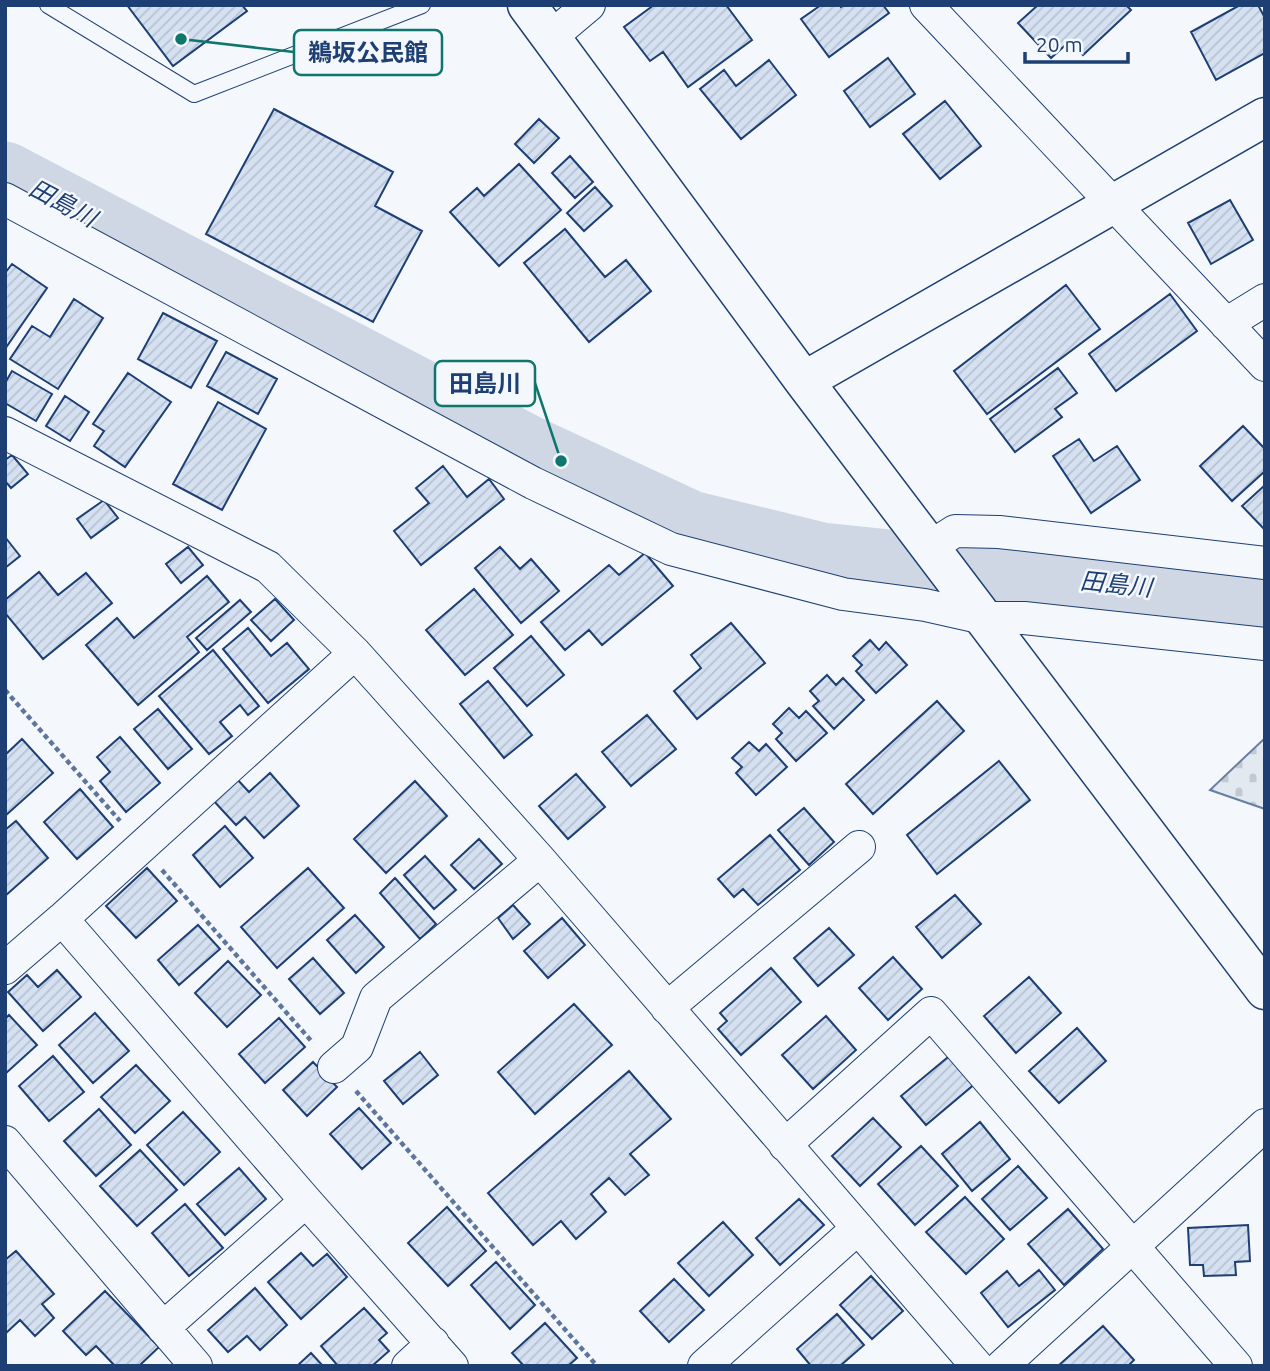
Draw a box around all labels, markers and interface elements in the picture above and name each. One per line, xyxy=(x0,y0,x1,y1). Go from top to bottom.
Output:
scale bar xyxy=(1025,21,1128,65)
callout: 鵜坂公民館 xyxy=(294,30,442,75)
text: 20 m xyxy=(1036,32,1083,56)
text: 鵜坂公民館 xyxy=(308,39,428,66)
water label: 田島川 xyxy=(25,174,104,233)
callout: 田島川 xyxy=(435,361,535,406)
text: 田島川 xyxy=(449,370,521,397)
water label: 田島川 xyxy=(1079,567,1156,602)

